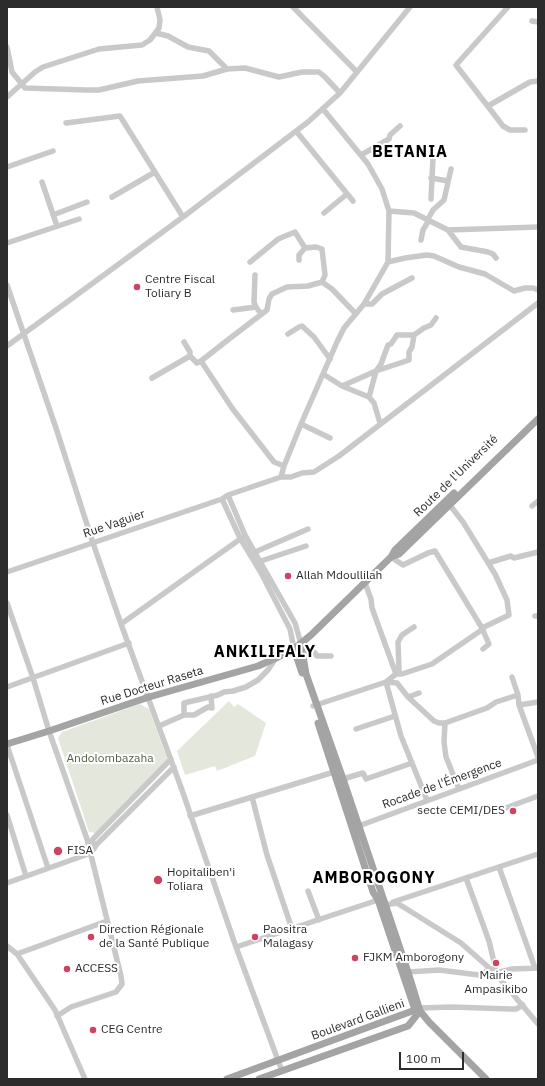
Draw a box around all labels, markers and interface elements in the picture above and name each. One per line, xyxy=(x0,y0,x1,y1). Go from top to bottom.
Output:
district label: BETANIA xyxy=(372,142,448,162)
place label: Centre Fiscal Toliary B xyxy=(145,273,215,301)
marker: Centre Fiscal Toliary B xyxy=(132,282,142,292)
street label: Route de l'Université xyxy=(411,432,501,520)
street label: Rue Vaguier xyxy=(81,507,147,541)
place label: Allah Mdoullilah xyxy=(296,569,382,583)
marker: Allah Mdoullilah xyxy=(283,571,293,581)
district label: ANKILIFALY xyxy=(214,642,316,662)
street label: Rue Docteur Raseta xyxy=(99,664,205,708)
park label: Andolombazaha xyxy=(66,752,154,766)
street label: Rocade de l'Émergence xyxy=(380,756,504,812)
place label: secte CEMI/DES xyxy=(417,804,505,818)
marker: secte CEMI/DES xyxy=(508,806,518,816)
place label: FISA xyxy=(67,844,93,858)
marker: FISA xyxy=(52,845,64,857)
place label: Hopitaliben'i Toliara xyxy=(167,866,235,894)
district label: AMBOROGONY xyxy=(312,868,436,888)
marker: Hopitaliben'i Toliara xyxy=(152,874,164,886)
place label: Direction Régionale de la Santé Publique xyxy=(99,923,209,951)
place label: Paositra Malagasy xyxy=(263,923,313,951)
marker: Direction Régionale de la Santé Publique xyxy=(86,932,96,942)
marker: Paositra Malagasy xyxy=(250,932,260,942)
place label: FJKM Amborogony xyxy=(363,951,464,965)
marker: FJKM Amborogony xyxy=(350,953,360,963)
marker: Mairie Ampasikibo xyxy=(491,958,501,968)
place label: ACCESS xyxy=(75,962,118,976)
marker: ACCESS xyxy=(62,964,72,974)
place label: Mairie Ampasikibo xyxy=(464,969,528,997)
street label: Boulevard Gallieni xyxy=(309,996,407,1044)
place label: CEG Centre xyxy=(101,1023,163,1037)
marker: CEG Centre xyxy=(88,1025,98,1035)
scale bar xyxy=(401,1044,466,1070)
text: 100 m xyxy=(406,1051,441,1066)

